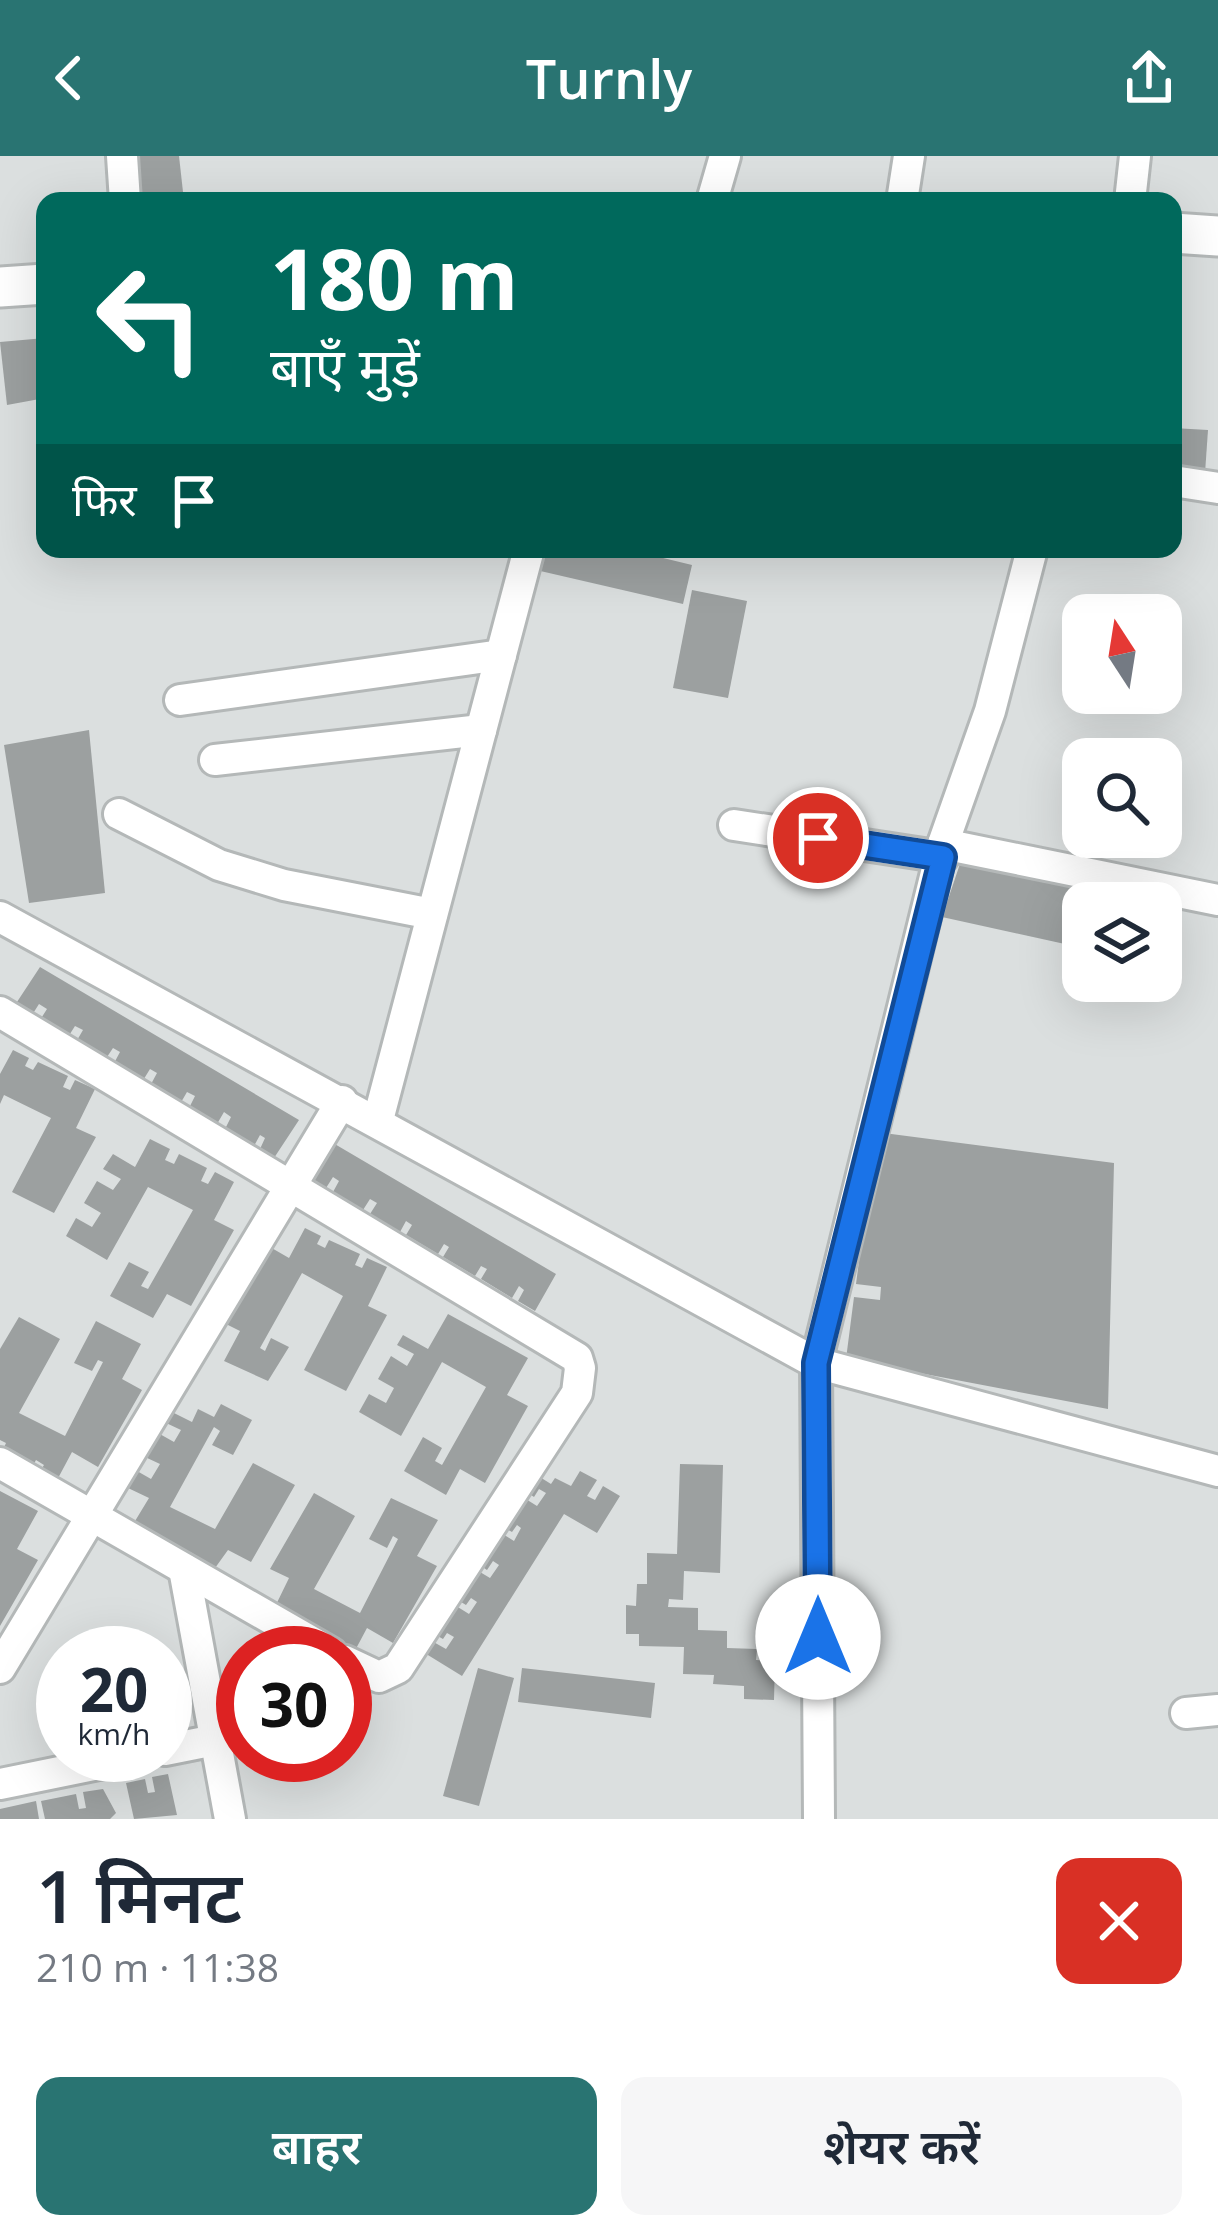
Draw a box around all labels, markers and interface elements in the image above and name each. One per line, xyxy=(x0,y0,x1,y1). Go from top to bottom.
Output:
text: Turnly xyxy=(526,41,692,115)
icon: back xyxy=(36,45,102,111)
icon: share xyxy=(1116,45,1182,111)
text: 180 m xyxy=(270,220,518,335)
icon: left xyxy=(72,240,228,396)
text: बाएँ मुड़ें xyxy=(270,329,420,403)
text: फिर xyxy=(72,468,137,529)
icon: arrive xyxy=(161,468,227,534)
north arrow xyxy=(1062,594,1182,714)
map controls xyxy=(1062,594,1182,1002)
button: search xyxy=(1062,738,1182,858)
pin xyxy=(767,787,869,889)
icon: arrive xyxy=(785,805,851,871)
button: layers xyxy=(1062,882,1182,1002)
position arrow xyxy=(755,1574,881,1700)
speed limit sign: 30 xyxy=(216,1626,372,1782)
text: 20 xyxy=(80,1648,148,1730)
text: km/h xyxy=(78,1713,150,1754)
text: 1 मिनट xyxy=(36,1846,242,1944)
button: close xyxy=(1056,1858,1182,1984)
text: 210 m · 11:38 xyxy=(36,1940,279,1993)
button: बाहर xyxy=(36,2077,597,2215)
button: शेयर करें xyxy=(621,2077,1182,2215)

